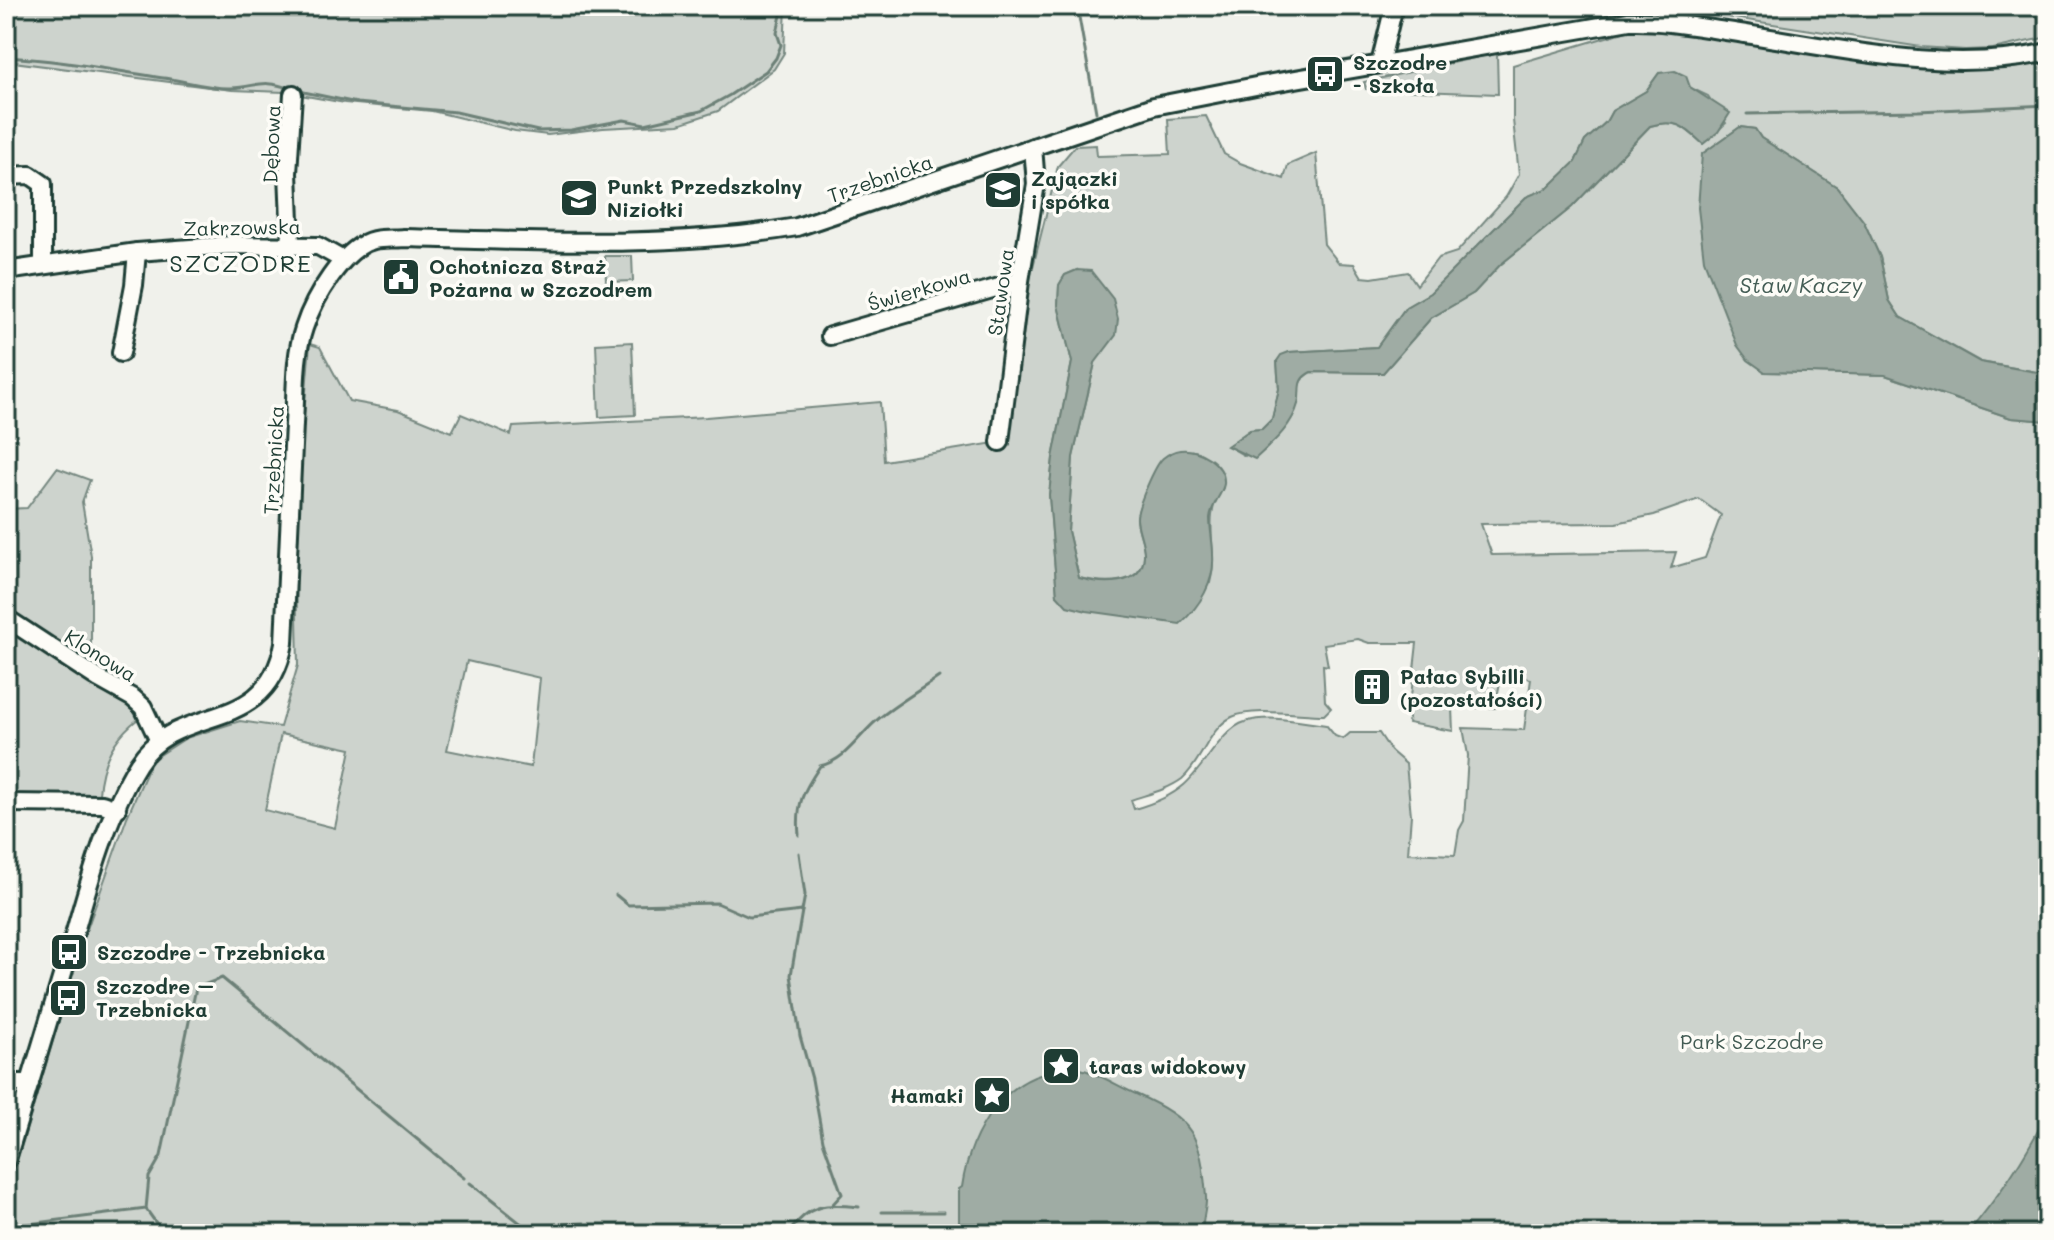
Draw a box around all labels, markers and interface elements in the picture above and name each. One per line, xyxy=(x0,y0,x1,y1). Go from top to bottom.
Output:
place label: Szczodre - Szkoła xyxy=(1353,49,1447,98)
bus stop icon: Szczodre - Szkoła xyxy=(1304,53,1346,95)
street label: Dębowa xyxy=(257,104,285,184)
street label: Trzebnicka xyxy=(824,148,936,208)
place label: Zajączki i spółka xyxy=(1031,165,1118,214)
school or university icon: Zajączki i spółka xyxy=(982,169,1024,211)
place label: Punkt Przedszkolny Niziołki xyxy=(607,173,803,222)
school or university icon: Punkt Przedszkolny Niziołki xyxy=(558,177,600,219)
street label: Zakrzowska xyxy=(183,213,301,241)
district label: SZCZODRE xyxy=(169,247,313,278)
street label: Stawowa xyxy=(981,247,1019,337)
place label: Ochotnicza Straż Pożarna w Szczodrem xyxy=(429,253,652,302)
public building icon: Ochotnicza Straż Pożarna w Szczodrem xyxy=(380,256,422,298)
street label: Świerkowa xyxy=(865,262,973,316)
water label: Staw Kaczy xyxy=(1739,270,1863,299)
street label: Trzebnicka xyxy=(257,405,289,515)
street label: Klonowa xyxy=(60,623,142,687)
place label: Pałac Sybilli (pozostałości) xyxy=(1400,663,1543,712)
building icon: Pałac Sybilli (pozostałości) xyxy=(1351,666,1393,708)
bus stop icon: Szczodre - Trzebnicka xyxy=(48,931,90,973)
place label: Szczodre - Trzebnicka xyxy=(97,939,326,965)
place label: Szczodre – Trzebnicka xyxy=(96,973,214,1022)
bus stop icon: Szczodre – Trzebnicka xyxy=(47,977,89,1019)
park label: Park Szczodre xyxy=(1680,1028,1824,1054)
place icon: taras widokowy xyxy=(1040,1045,1082,1087)
place label: taras widokowy xyxy=(1089,1053,1246,1079)
place icon: Hamaki xyxy=(971,1074,1013,1116)
place label: Hamaki xyxy=(890,1082,964,1108)

